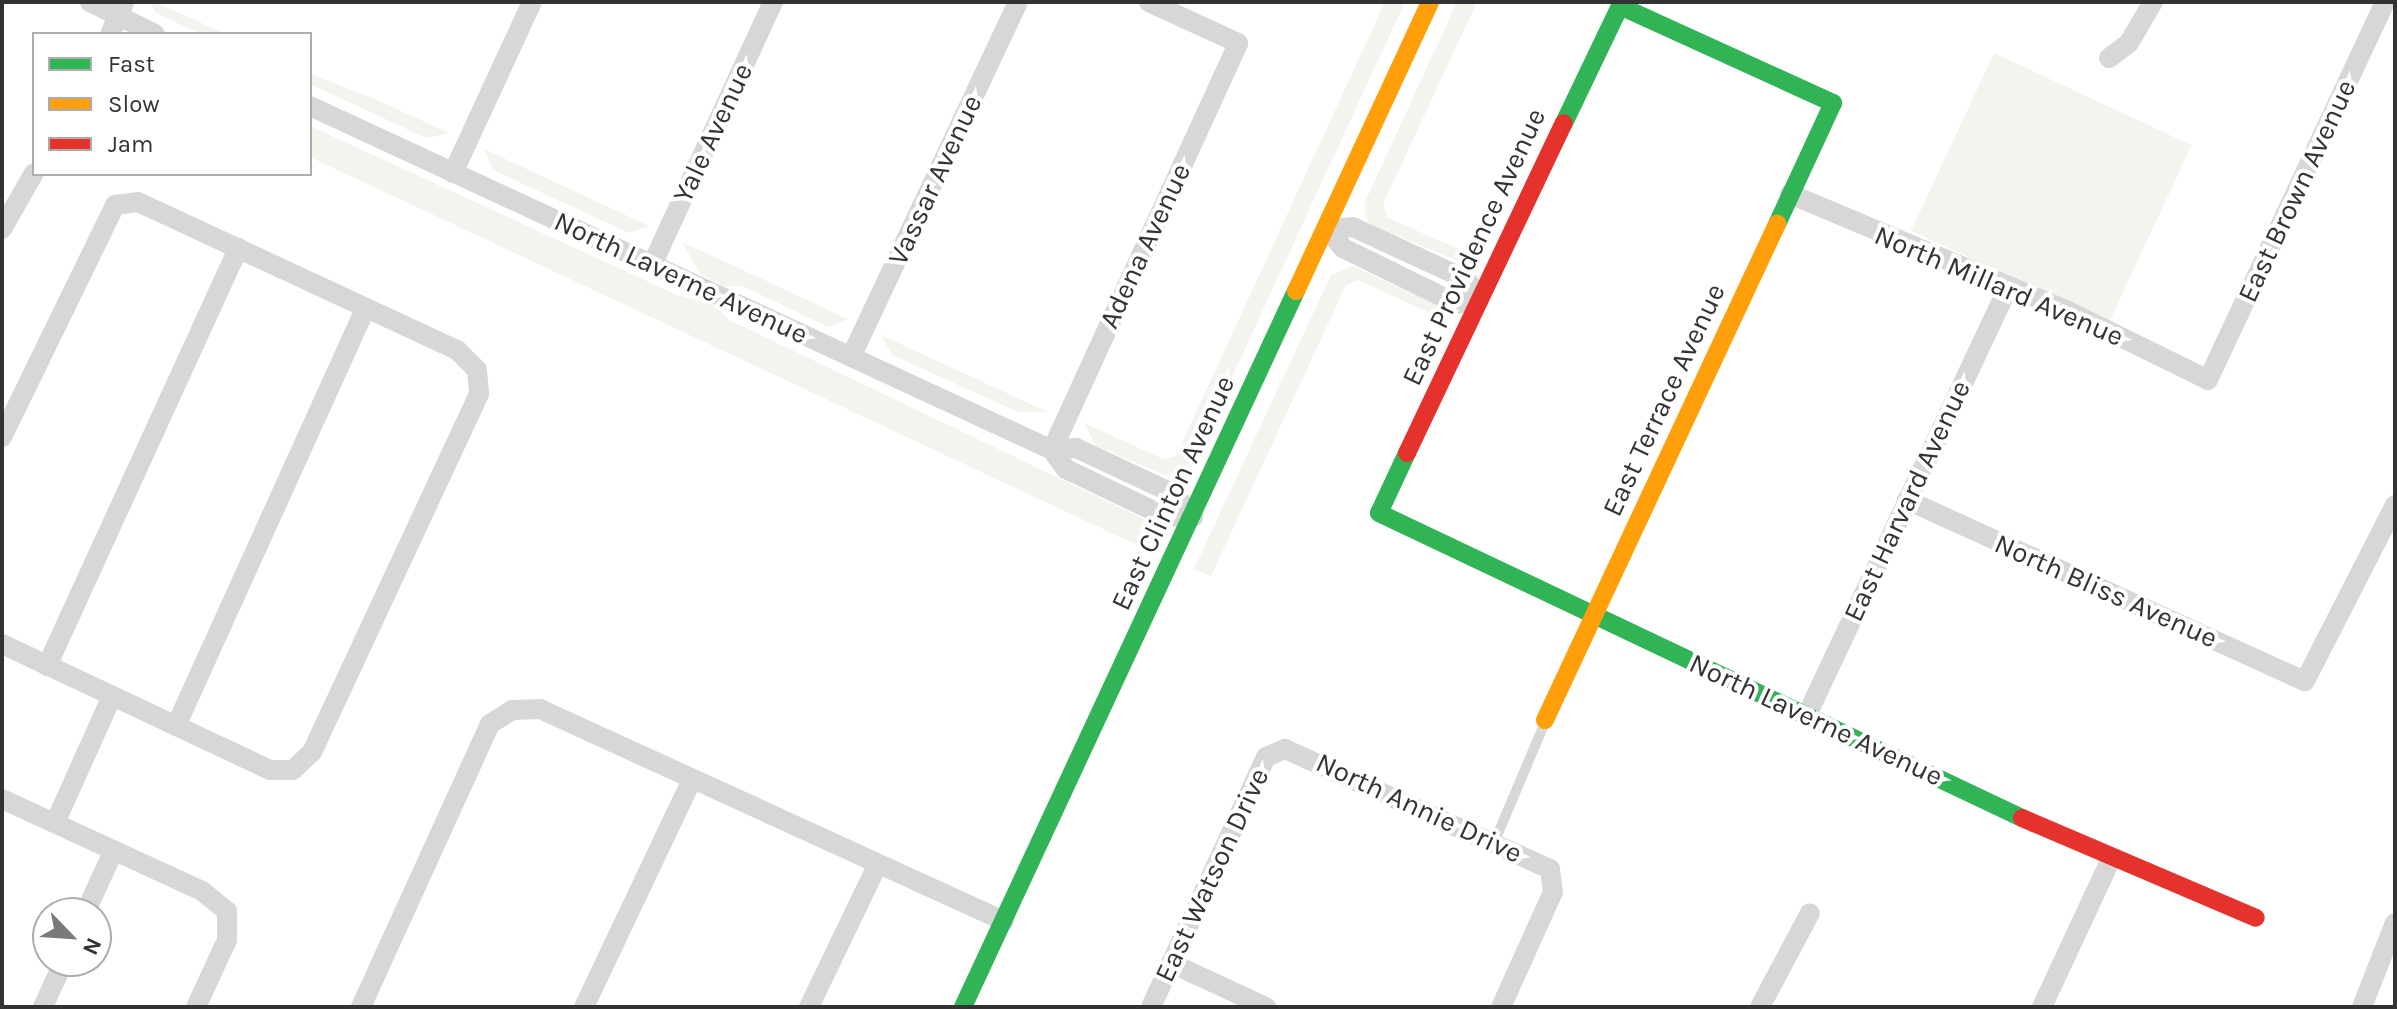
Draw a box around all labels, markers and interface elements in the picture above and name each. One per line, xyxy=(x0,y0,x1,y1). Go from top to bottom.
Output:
legend xyxy=(32,32,312,176)
text: Fast xyxy=(108,50,155,78)
street label: Yale Avenue xyxy=(666,58,760,208)
street label: East Brown Avenue xyxy=(2231,74,2363,308)
text: Slow xyxy=(108,90,160,118)
street label: Vassar Avenue xyxy=(881,90,989,270)
street label: East Providence Avenue xyxy=(1395,103,1553,391)
text: Jam xyxy=(108,130,153,158)
street label: Adena Avenue xyxy=(1092,158,1198,334)
street label: North Laverne Avenue xyxy=(549,204,813,352)
street label: North Millard Avenue xyxy=(1869,218,2129,354)
street label: East Terrace Avenue xyxy=(1595,278,1733,522)
street label: East Clinton Avenue xyxy=(1104,370,1242,616)
street label: East Harvard Avenue xyxy=(1836,375,1978,627)
street label: North Bliss Avenue xyxy=(1989,527,2223,655)
street label: North Laverne Avenue xyxy=(1684,646,1948,794)
street label: North Annie Drive xyxy=(1311,746,1527,870)
street label: East Watson Drive xyxy=(1148,763,1276,987)
north arrow xyxy=(32,897,112,977)
text: N xyxy=(77,934,107,959)

